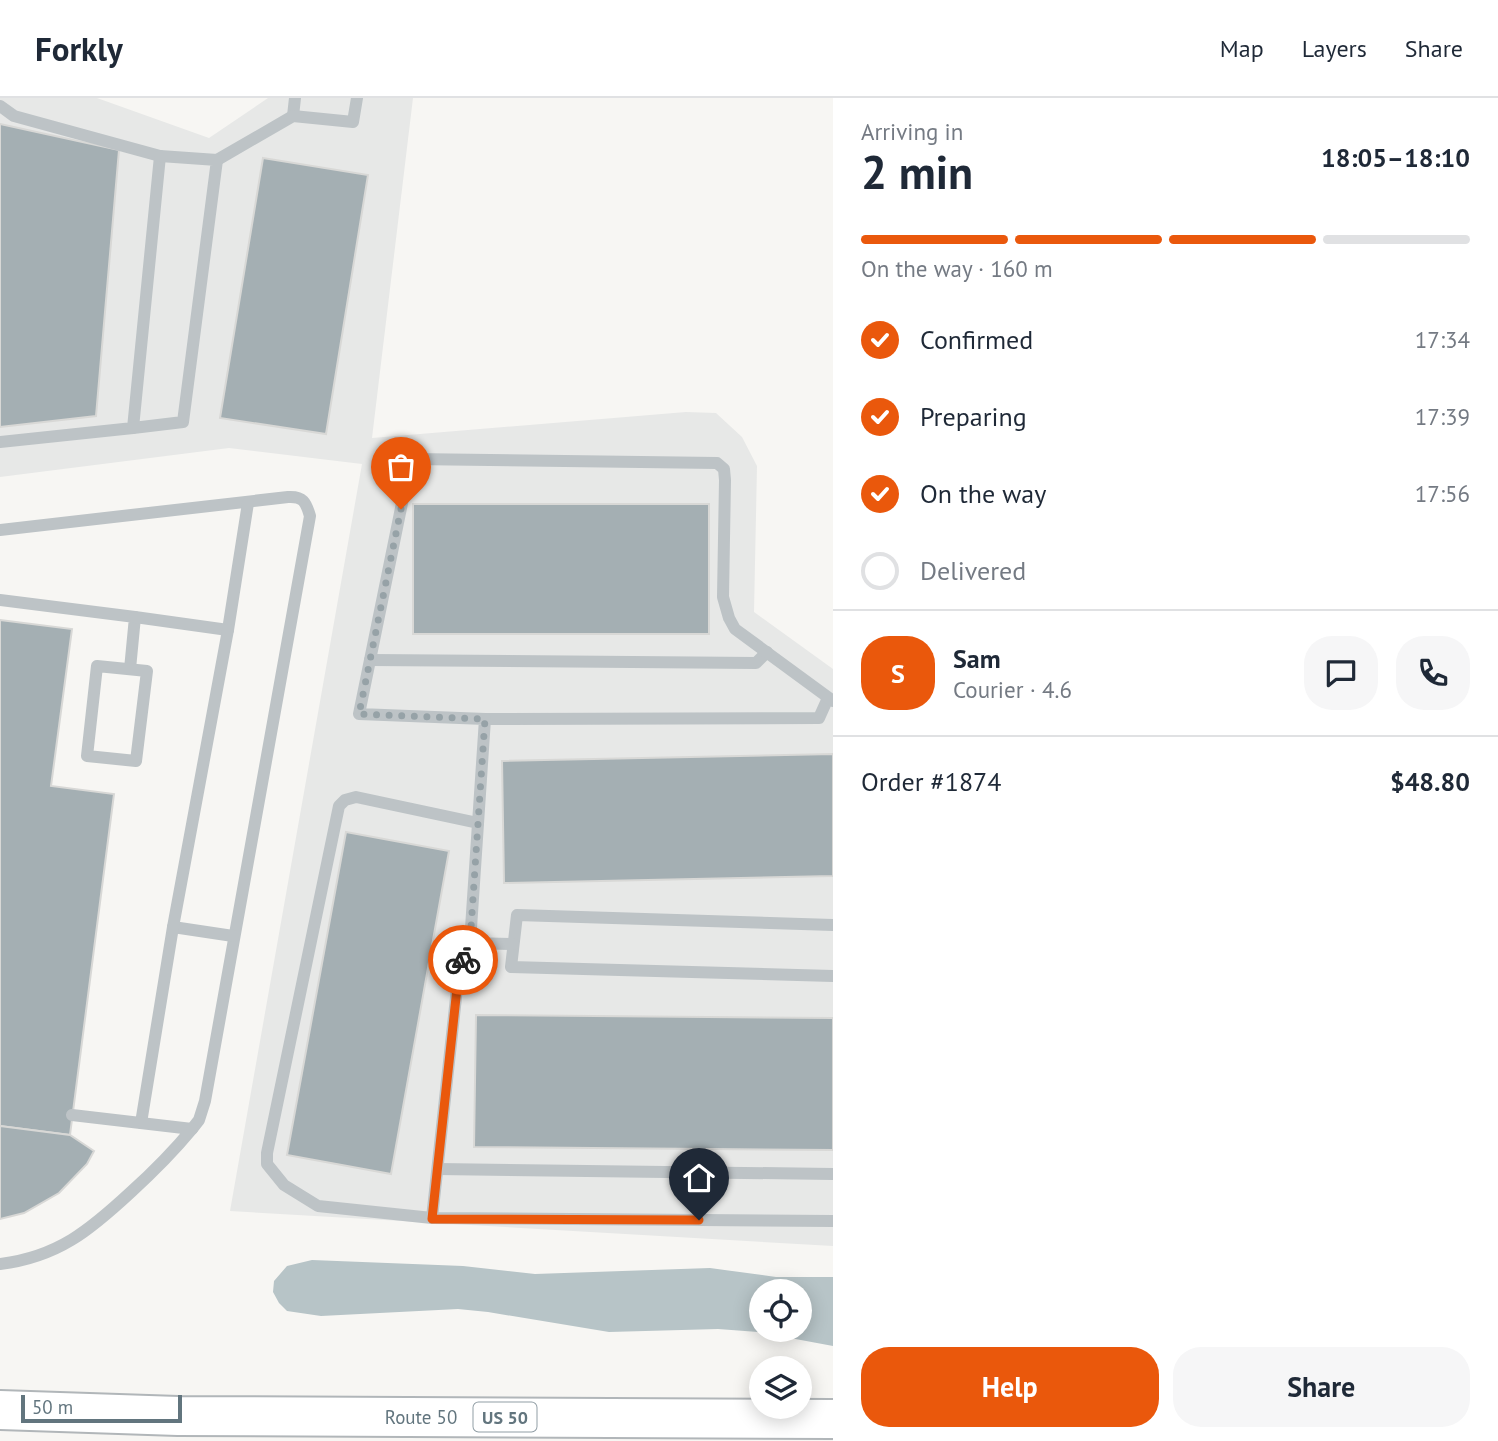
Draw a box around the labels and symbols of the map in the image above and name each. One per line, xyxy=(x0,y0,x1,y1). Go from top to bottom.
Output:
pin xyxy=(371,437,431,509)
courier xyxy=(428,925,498,995)
pin xyxy=(669,1148,729,1220)
scale bar xyxy=(21,1392,182,1424)
road number: US 50 xyxy=(474,1402,536,1432)
street label: Route 50 xyxy=(385,1405,457,1429)

